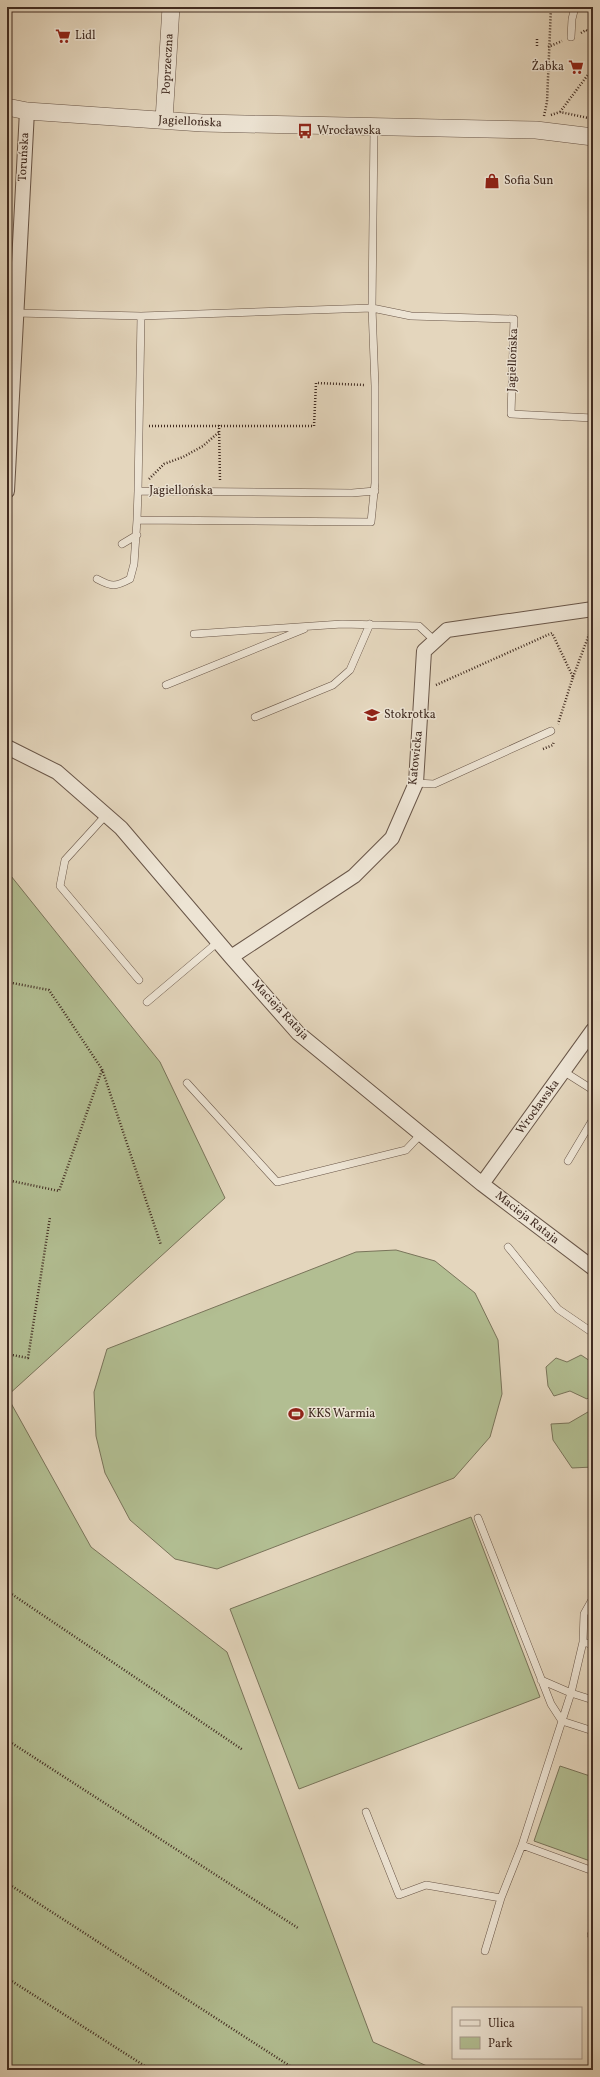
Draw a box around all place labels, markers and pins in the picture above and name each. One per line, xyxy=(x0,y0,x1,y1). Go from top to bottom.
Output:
supermarket icon: Lidl xyxy=(54,27,72,45)
place label: Lidl xyxy=(75,28,96,44)
supermarket icon: Żabka xyxy=(567,58,585,76)
place label: Żabka xyxy=(531,59,564,75)
bus stop icon: Wrocławska xyxy=(296,122,314,140)
place label: Wrocławska xyxy=(317,123,381,139)
shop icon: Sofia Sun xyxy=(483,172,501,190)
place label: Sofia Sun xyxy=(504,173,553,189)
school or university icon: Stokrotka xyxy=(363,706,381,724)
place label: Stokrotka xyxy=(384,707,436,723)
sports icon: KKS Warmia xyxy=(287,1405,305,1423)
place label: KKS Warmia xyxy=(308,1406,375,1422)

